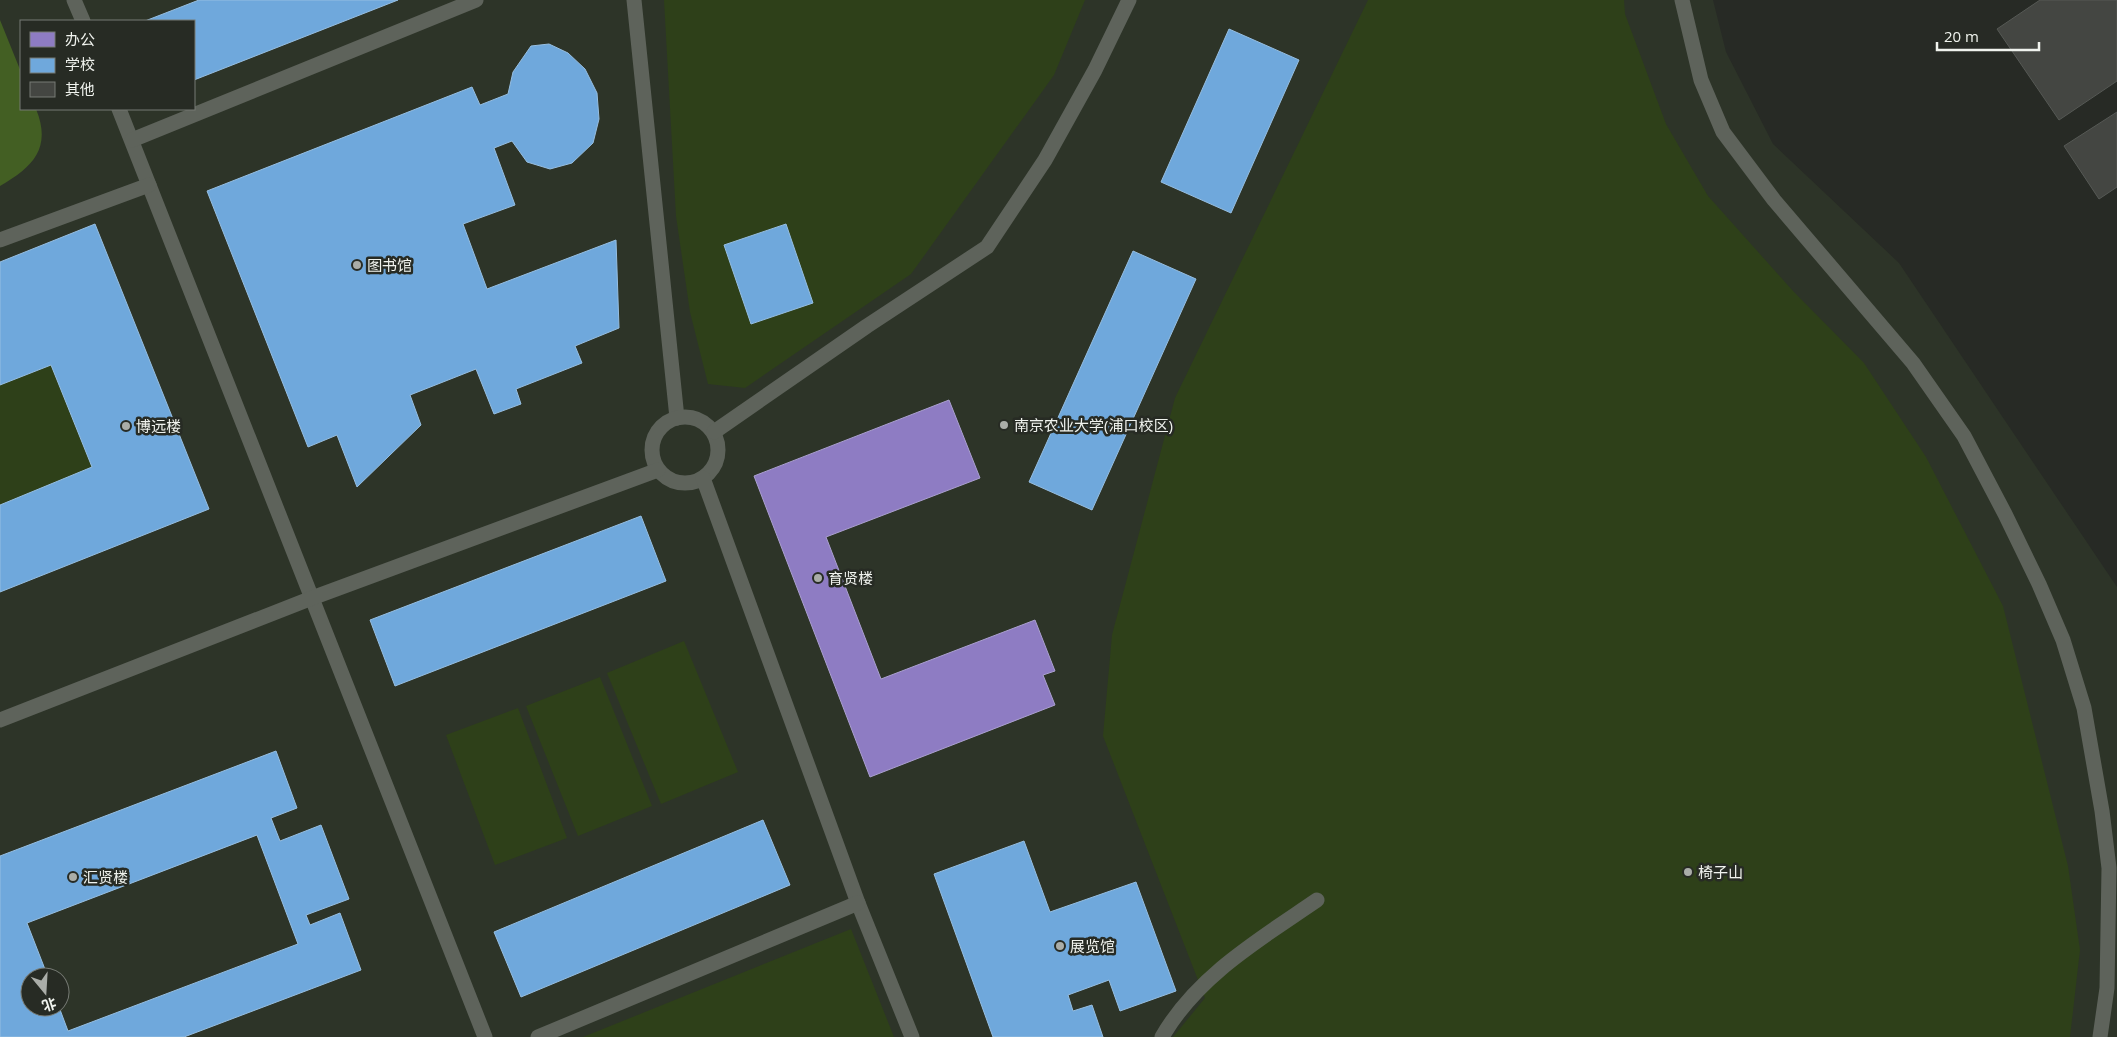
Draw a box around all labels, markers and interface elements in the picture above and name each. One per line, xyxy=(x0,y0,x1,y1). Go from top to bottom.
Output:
legend xyxy=(20,20,195,110)
scale bar xyxy=(1937,20,2040,52)
text: 20 m xyxy=(1944,26,1979,46)
text: 办公 xyxy=(65,29,95,49)
text: 学校 xyxy=(65,54,95,74)
text: 其他 xyxy=(65,79,95,99)
place label: 图书馆 xyxy=(367,255,412,275)
marker: 图书馆 xyxy=(351,259,363,271)
place label: 南京农业大学(浦口校区) xyxy=(1014,415,1173,435)
place label: 博远楼 xyxy=(136,416,181,436)
marker: 南京农业大学(浦口校区) xyxy=(998,419,1010,431)
marker: 博远楼 xyxy=(120,420,132,432)
place label: 育贤楼 xyxy=(828,568,873,588)
marker: 育贤楼 xyxy=(812,572,824,584)
place label: 椅子山 xyxy=(1698,862,1743,882)
marker: 椅子山 xyxy=(1682,866,1694,878)
place label: 汇贤楼 xyxy=(83,867,128,887)
marker: 汇贤楼 xyxy=(67,871,79,883)
place label: 展览馆 xyxy=(1070,936,1115,956)
marker: 展览馆 xyxy=(1054,940,1066,952)
north arrow xyxy=(20,967,70,1017)
text: 北 xyxy=(40,994,59,1016)

